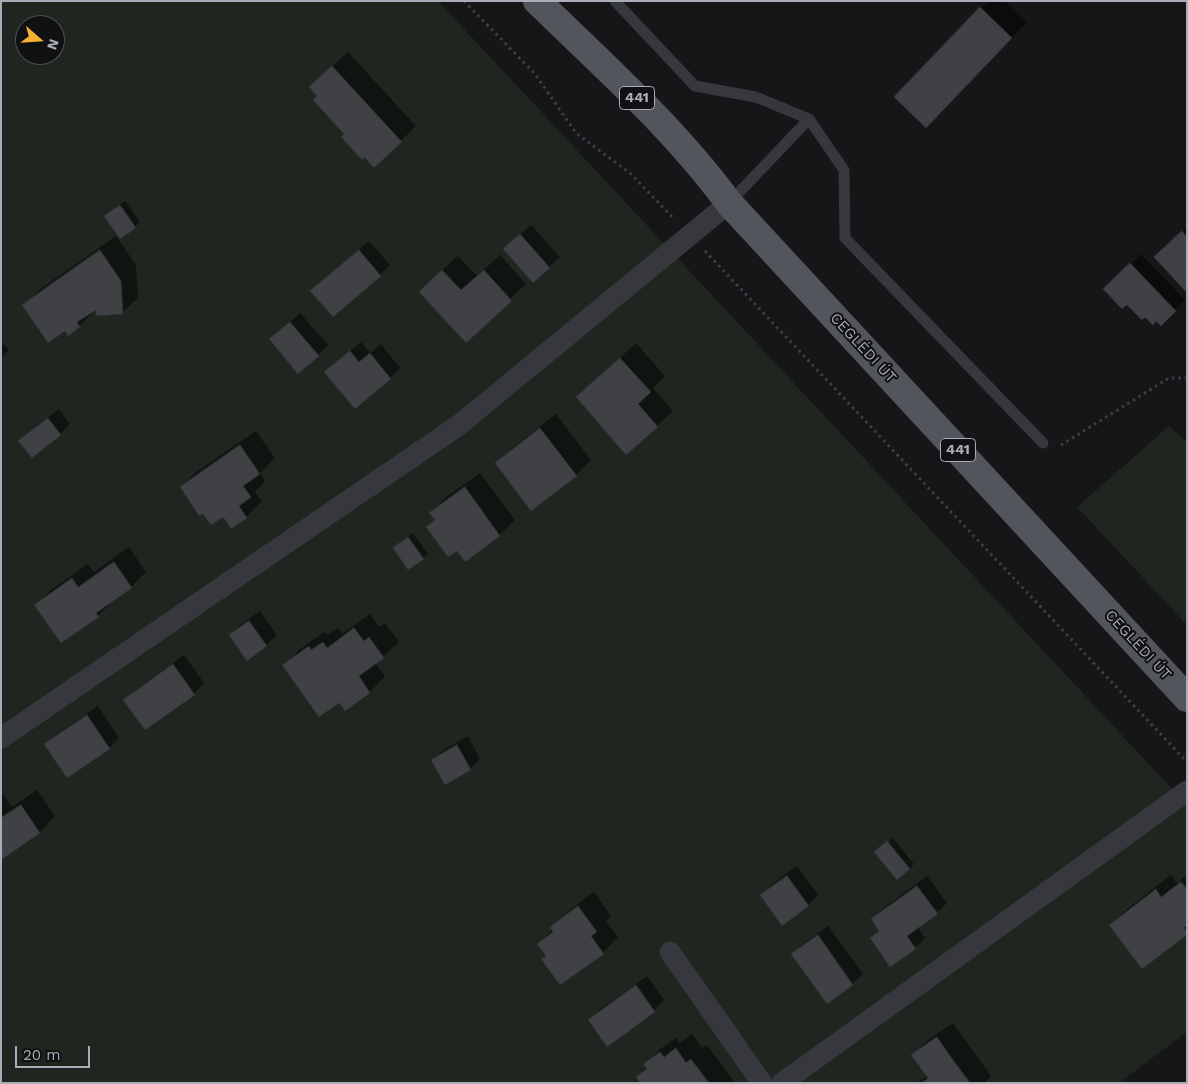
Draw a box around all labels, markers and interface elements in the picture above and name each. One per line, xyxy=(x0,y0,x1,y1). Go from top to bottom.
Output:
north arrow xyxy=(15,15,65,65)
text: N xyxy=(44,37,62,52)
road number: 441 xyxy=(620,86,654,110)
street label: CEGLÉDI ÚT xyxy=(826,309,900,387)
road number: 441 xyxy=(940,438,976,462)
street label: CEGLÉDI ÚT xyxy=(1101,606,1175,684)
scale bar xyxy=(18,1036,92,1068)
text: 20 m xyxy=(23,1046,61,1064)

